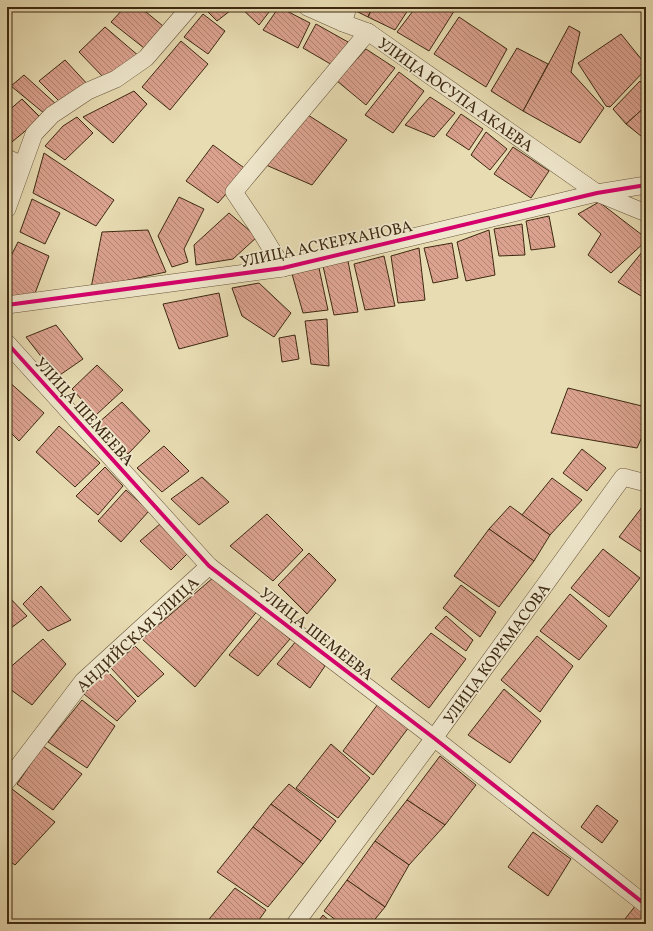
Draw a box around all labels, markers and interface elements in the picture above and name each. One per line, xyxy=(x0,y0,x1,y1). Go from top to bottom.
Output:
street label: УЛИЦА ЮСУПА АКАЕВА xyxy=(372,33,537,158)
street label: УЛИЦА АСКЕРХАНОВА xyxy=(238,216,415,274)
street label: УЛИЦА ШЕМЕЕВА xyxy=(29,353,138,471)
street label: АНДИЙСКАЯ УЛИЦА xyxy=(72,573,205,698)
street label: УЛИЦА КОРКМАСОВА xyxy=(439,579,556,729)
street label: УЛИЦА ШЕМЕЕВА xyxy=(254,583,377,686)

